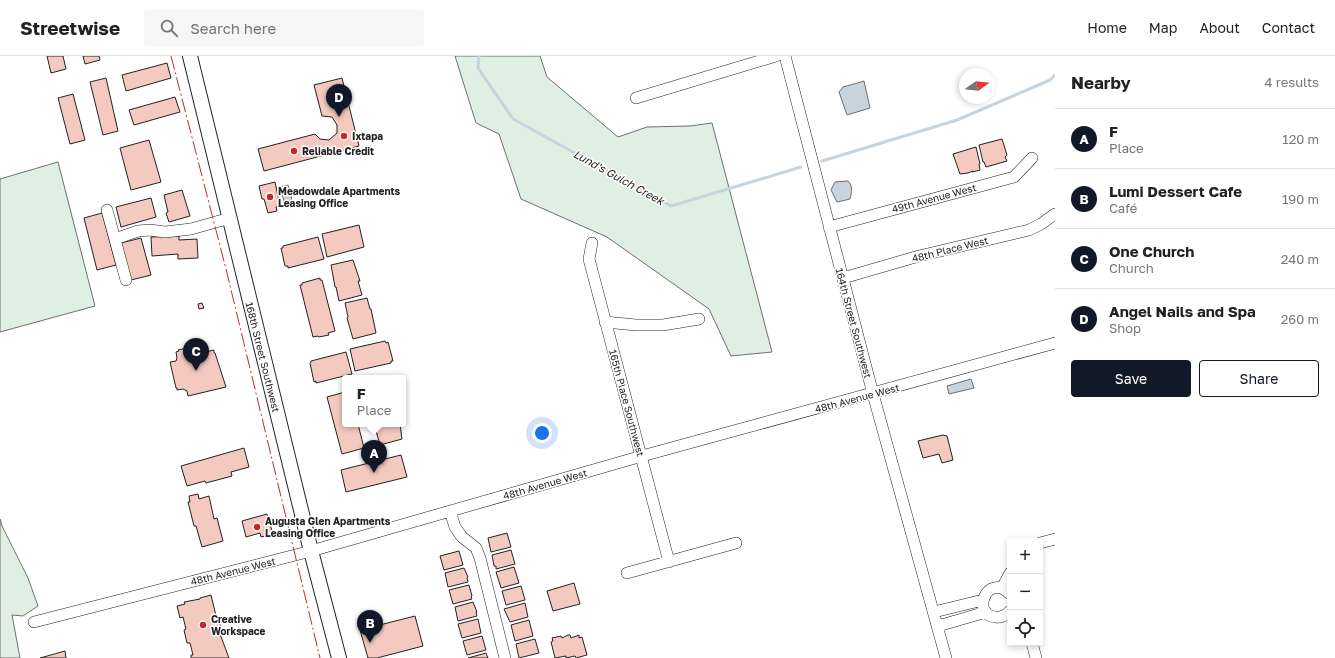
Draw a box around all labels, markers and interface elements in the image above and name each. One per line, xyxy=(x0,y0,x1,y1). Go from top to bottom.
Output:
search box xyxy=(144,10,424,46)
text: Streetwise xyxy=(20,16,120,39)
icon: search xyxy=(158,17,180,39)
text: Search here xyxy=(190,19,276,37)
text: Home xyxy=(1087,19,1127,36)
text: Map xyxy=(1149,19,1177,36)
text: About xyxy=(1199,19,1240,36)
text: Contact xyxy=(1262,19,1315,36)
north arrow xyxy=(959,68,995,104)
text: Nearby xyxy=(1071,72,1131,93)
text: 4 results xyxy=(1265,74,1319,90)
pin: D xyxy=(326,84,352,117)
text: F xyxy=(1109,122,1118,140)
place label: Ixtapa xyxy=(352,130,383,142)
marker: Ixtapa xyxy=(339,131,349,141)
text: A xyxy=(1079,131,1089,147)
text: 120 m xyxy=(1282,131,1319,147)
text: Place xyxy=(1109,140,1144,156)
place label: Reliable Credit xyxy=(302,145,374,157)
marker: Reliable Credit xyxy=(289,146,299,156)
water label: Lund's Gulch Creek xyxy=(572,147,668,208)
street label: 49th Avenue West xyxy=(890,181,978,215)
text: Lumi Dessert Cafe xyxy=(1109,182,1242,200)
place label: Meadowdale Apartments Leasing Office xyxy=(278,185,400,209)
text: B xyxy=(1079,191,1089,207)
text: 190 m xyxy=(1282,191,1319,207)
marker: Meadowdale Apartments Leasing Office xyxy=(265,192,275,202)
text: Café xyxy=(1109,200,1137,216)
street label: 48th Place West xyxy=(911,234,989,264)
text: One Church xyxy=(1109,242,1194,260)
text: C xyxy=(1079,251,1089,267)
text: 240 m xyxy=(1281,251,1319,267)
text: Church xyxy=(1109,260,1154,276)
street label: 164th Street Southwest xyxy=(834,267,874,379)
street label: 168th Street Southwest xyxy=(243,301,283,413)
text: Angel Nails and Spa xyxy=(1109,302,1256,320)
text: D xyxy=(1079,311,1089,327)
text: 260 m xyxy=(1281,311,1319,327)
text: Shop xyxy=(1109,320,1141,336)
pin: C xyxy=(183,338,209,371)
street label: 165th Place Southwest xyxy=(607,348,647,458)
button: Save xyxy=(1071,360,1191,397)
button: Share xyxy=(1199,360,1319,397)
popup xyxy=(342,375,406,427)
street label: 48th Avenue West xyxy=(813,381,901,415)
text: F xyxy=(357,384,366,402)
text: Place xyxy=(357,402,391,418)
your location xyxy=(532,423,552,443)
pin: A xyxy=(361,440,387,473)
street label: 48th Avenue West xyxy=(502,466,588,502)
place label: Augusta Glen Apartments Leasing Office xyxy=(265,515,391,539)
marker: Augusta Glen Apartments Leasing Office xyxy=(252,522,262,532)
map controls xyxy=(1007,538,1043,646)
button: + xyxy=(1007,538,1043,574)
street label: 48th Avenue West xyxy=(189,555,277,587)
button: − xyxy=(1007,574,1043,610)
pin: B xyxy=(357,610,383,643)
button: locate xyxy=(1007,610,1043,646)
place label: Creative Workspace xyxy=(211,613,265,637)
marker: Creative Workspace xyxy=(198,620,208,630)

